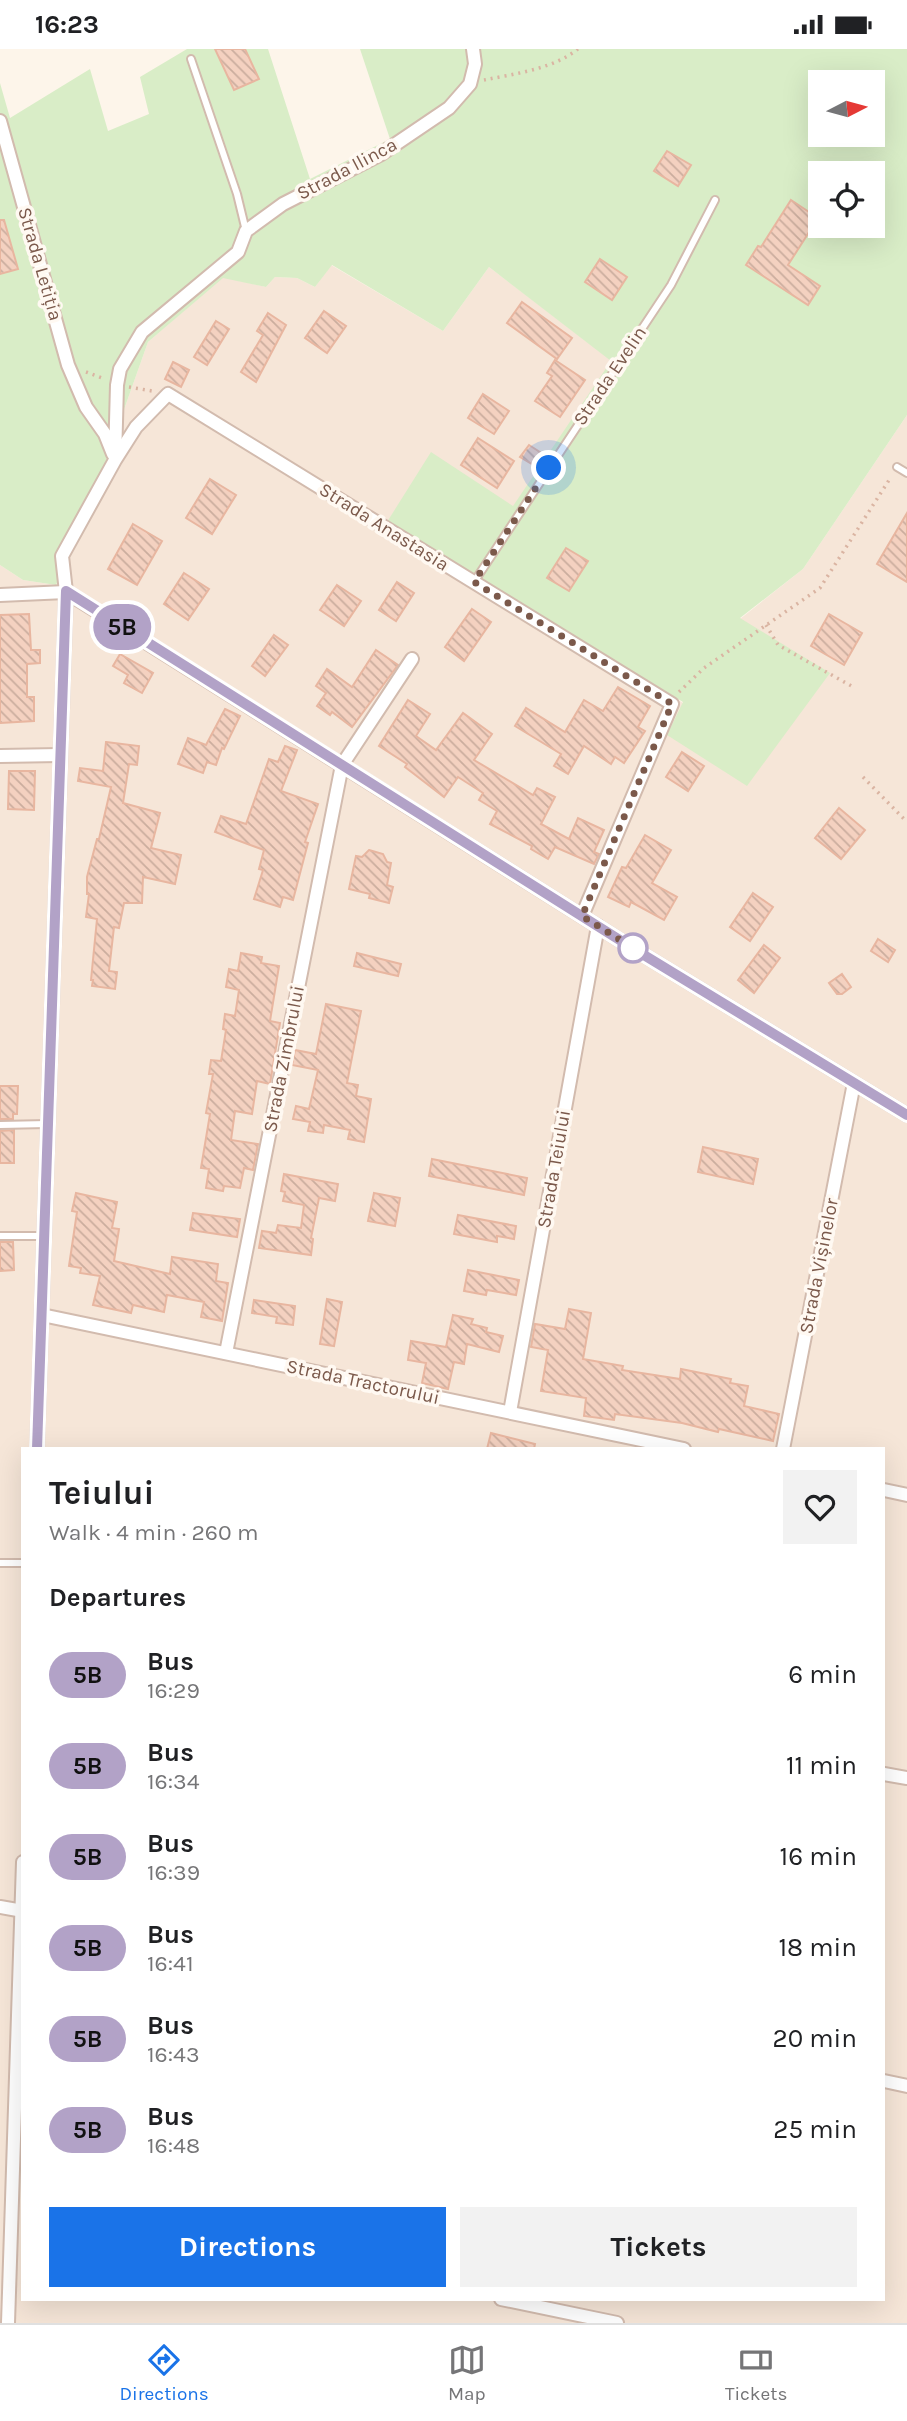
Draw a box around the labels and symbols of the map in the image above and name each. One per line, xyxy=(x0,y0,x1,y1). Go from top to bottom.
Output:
north arrow xyxy=(808,70,886,147)
street label: Strada Ilinca xyxy=(293,133,401,205)
street label: Strada Letiția xyxy=(13,205,67,323)
street label: Strada Evelin xyxy=(569,322,651,430)
your location xyxy=(531,450,566,485)
street label: Strada Anastasia xyxy=(315,478,453,576)
line badge: 5B xyxy=(90,604,154,650)
unlabelled marker xyxy=(618,933,648,963)
street label: Strada Zimbrului xyxy=(259,984,309,1134)
street label: Strada Teiului xyxy=(533,1108,575,1230)
street label: Strada Vișinelor xyxy=(795,1196,843,1336)
street label: Strada Tractorului xyxy=(284,1355,442,1409)

